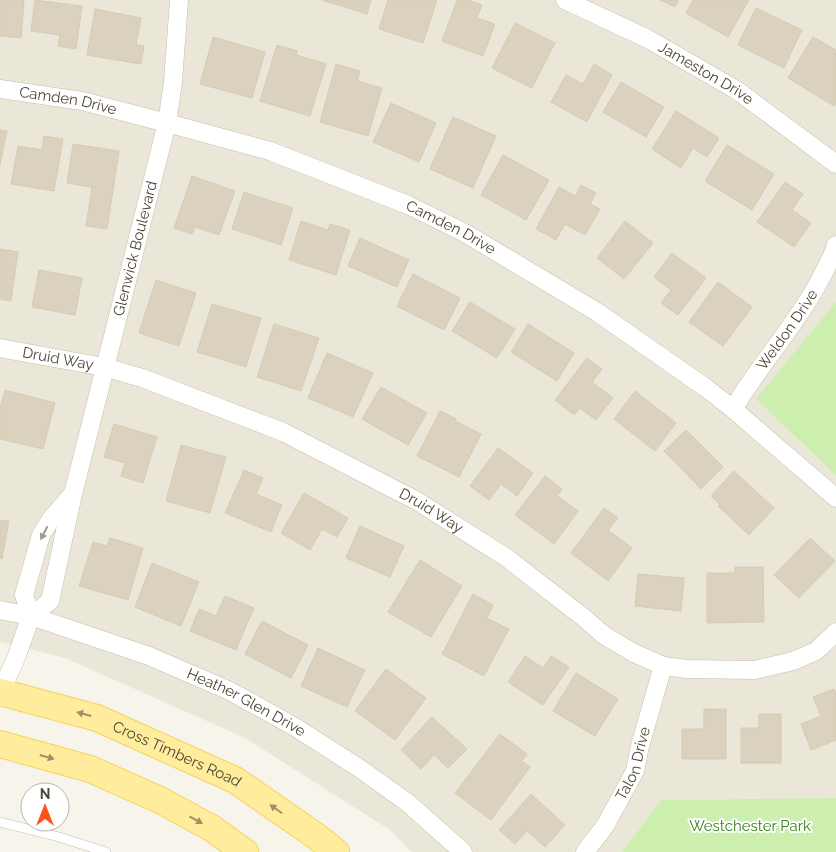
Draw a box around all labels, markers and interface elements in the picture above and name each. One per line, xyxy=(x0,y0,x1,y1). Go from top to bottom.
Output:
street label: Jameston Drive xyxy=(655,38,757,109)
street label: Camden Drive xyxy=(18,83,119,119)
street label: Glenwick Boulevard xyxy=(109,179,161,318)
street label: Camden Drive xyxy=(403,196,499,258)
street label: Weldon Drive xyxy=(753,286,822,374)
street label: Druid Way xyxy=(21,343,95,374)
street label: Druid Way xyxy=(396,484,467,537)
one-way arrow xyxy=(40,525,48,540)
street label: Heather Glen Drive xyxy=(184,664,309,741)
one-way arrow xyxy=(76,710,92,718)
street label: Cross Timbers Road xyxy=(110,717,245,791)
street label: Talon Drive xyxy=(612,724,654,803)
one-way arrow xyxy=(40,754,55,762)
north arrow xyxy=(20,782,70,832)
text: N xyxy=(40,786,50,802)
one-way arrow xyxy=(270,804,283,813)
one-way arrow xyxy=(189,816,204,824)
park label: Westchester Park xyxy=(689,817,811,835)

